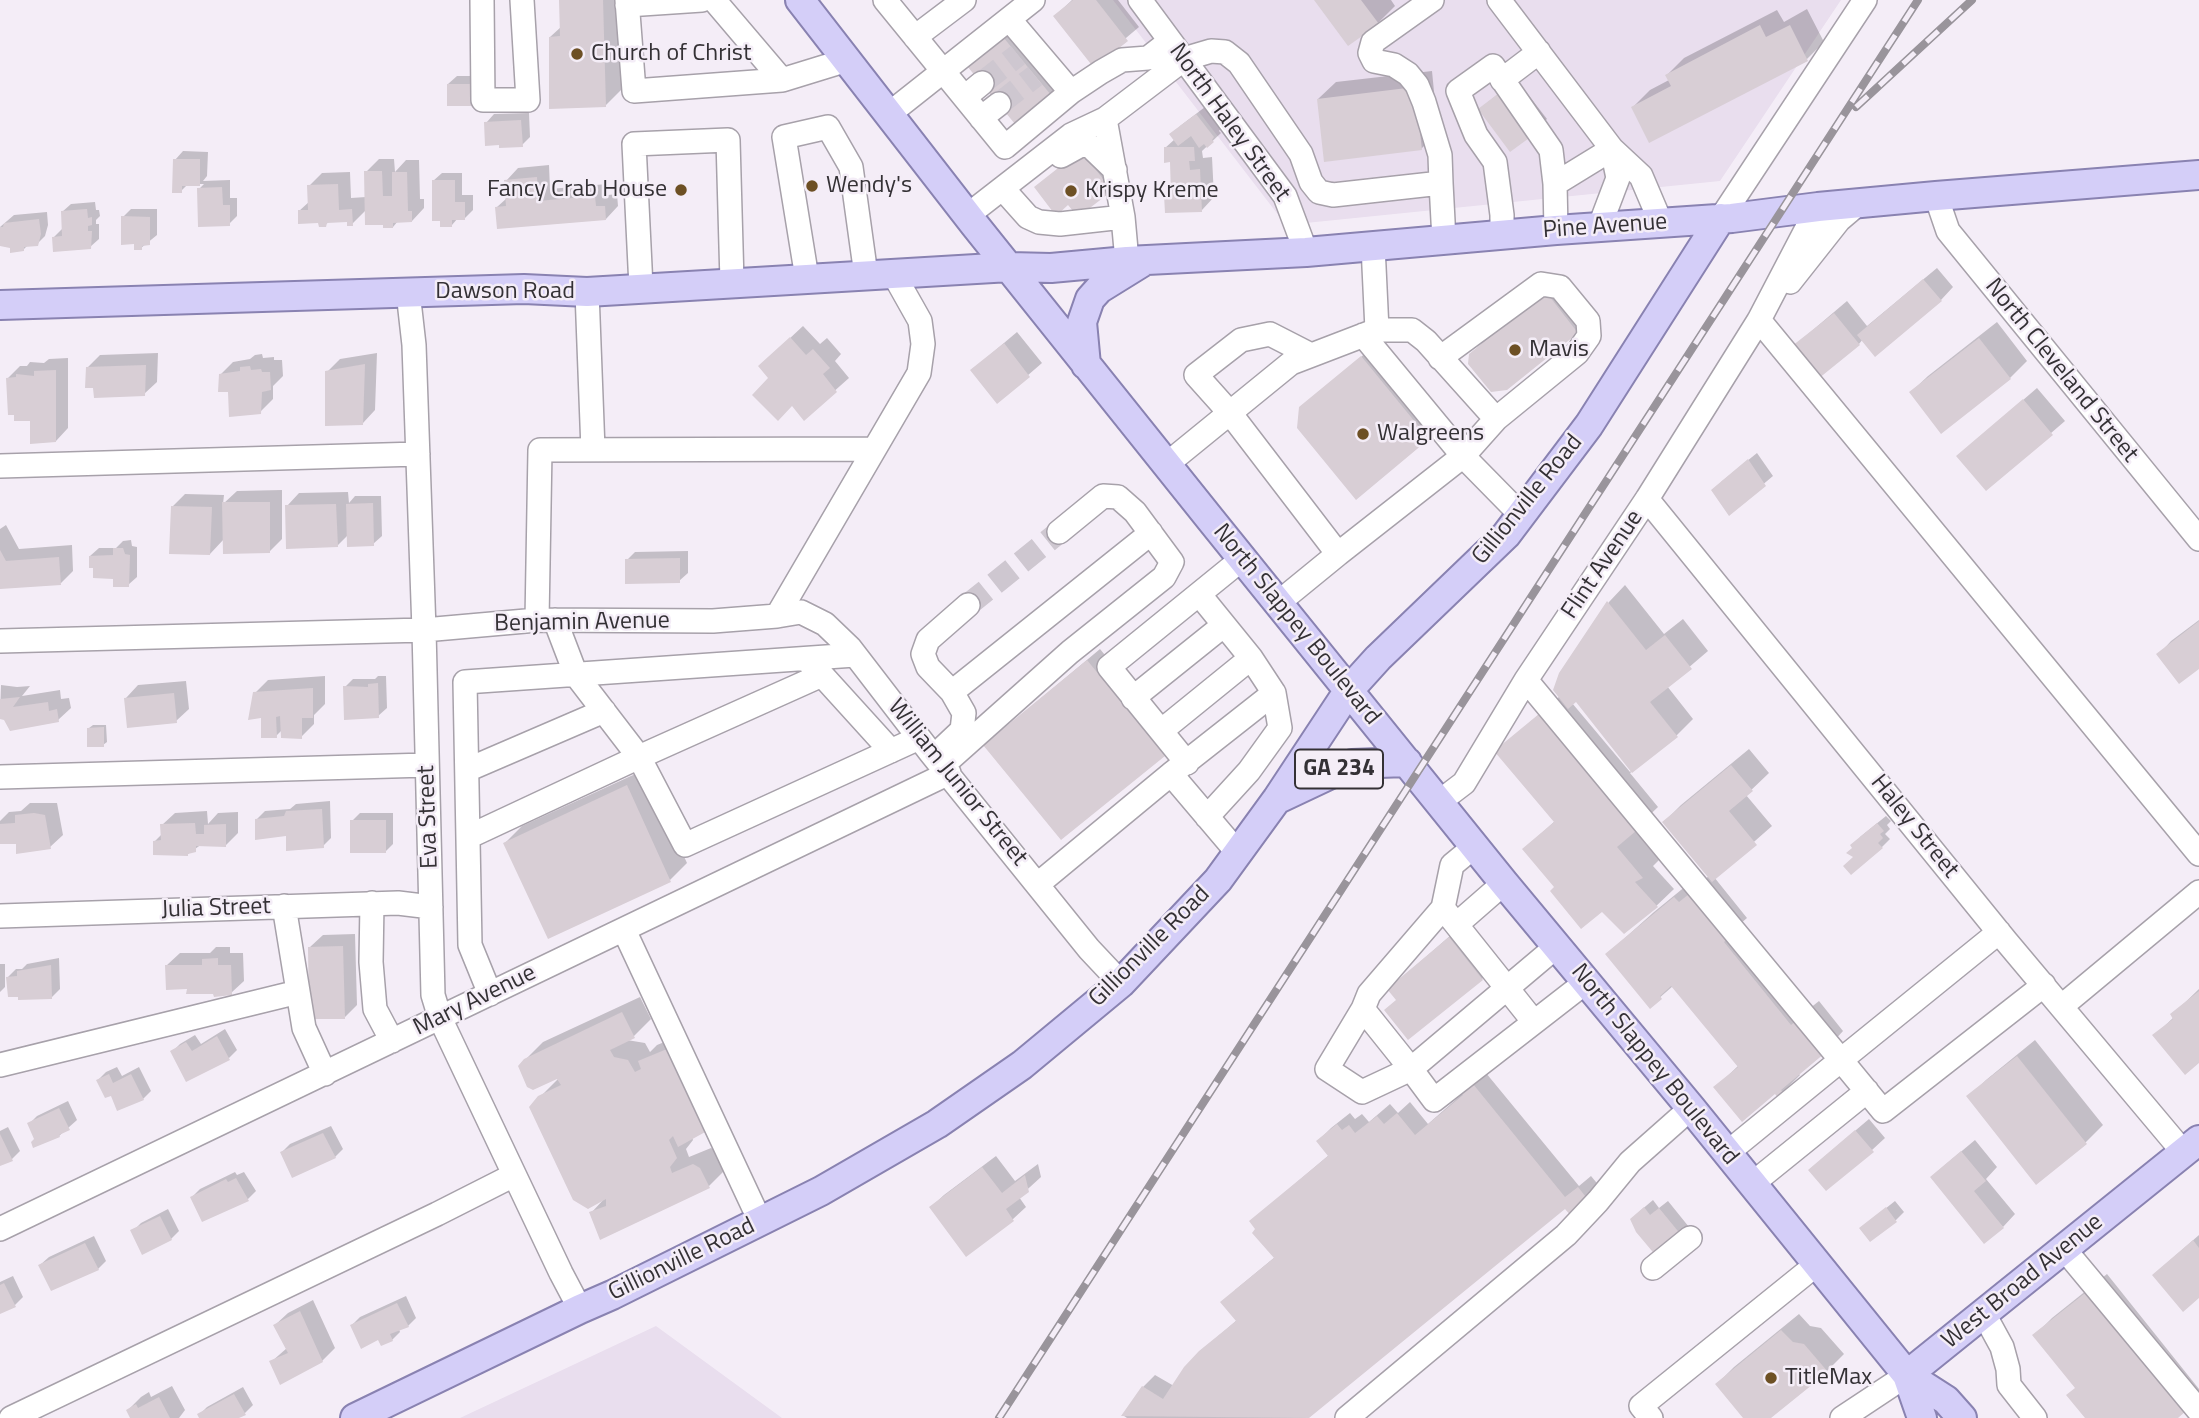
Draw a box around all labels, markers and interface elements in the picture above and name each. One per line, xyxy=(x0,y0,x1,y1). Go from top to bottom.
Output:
street label: North Haley Street xyxy=(1162,38,1296,208)
place label: Church of Christ xyxy=(591,40,751,68)
marker: Church of Christ xyxy=(569,46,585,62)
place label: Wendy's xyxy=(826,172,912,200)
place label: Fancy Crab House xyxy=(487,176,667,204)
place label: Krispy Kreme xyxy=(1085,177,1219,205)
marker: Wendy's xyxy=(804,178,820,194)
marker: Fancy Crab House xyxy=(673,182,689,198)
marker: Krispy Kreme xyxy=(1063,183,1079,199)
street label: Pine Avenue xyxy=(1542,208,1668,246)
street label: North Cleveland Street xyxy=(1978,273,2144,469)
street label: Dawson Road xyxy=(435,278,575,306)
place label: Mavis xyxy=(1529,336,1589,364)
marker: Mavis xyxy=(1507,342,1523,358)
place label: Walgreens xyxy=(1377,420,1484,448)
marker: Walgreens xyxy=(1355,426,1371,442)
street label: Gillionville Road xyxy=(1467,429,1589,571)
street label: Flint Avenue xyxy=(1556,505,1650,625)
street label: North Slappey Boulevard xyxy=(1206,519,1386,731)
street label: Benjamin Avenue xyxy=(494,607,670,639)
street label: William Junior Street xyxy=(881,694,1033,872)
road number: GA 234 xyxy=(1295,750,1383,789)
street label: Eva Street xyxy=(413,765,445,869)
street label: Haley Street xyxy=(1864,770,1964,884)
street label: Gillionville Road xyxy=(1084,881,1216,1013)
street label: Julia Street xyxy=(161,893,271,925)
street label: Mary Avenue xyxy=(409,959,541,1043)
street label: North Slappey Boulevard xyxy=(1564,959,1744,1171)
street label: West Broad Avenue xyxy=(1937,1208,2109,1356)
street label: Gillionville Road xyxy=(604,1212,760,1308)
place label: TitleMax xyxy=(1785,1364,1872,1392)
marker: TitleMax xyxy=(1763,1370,1779,1386)

